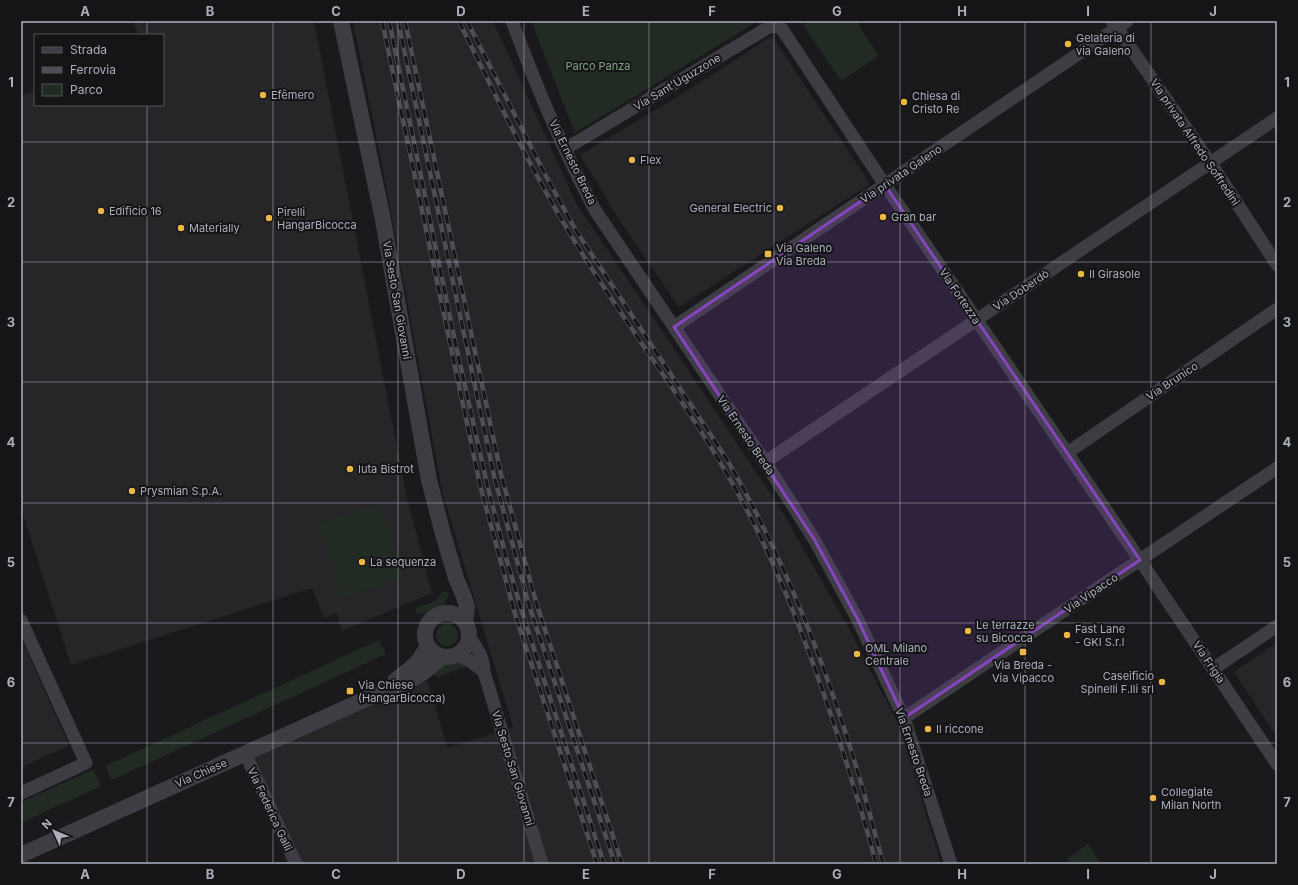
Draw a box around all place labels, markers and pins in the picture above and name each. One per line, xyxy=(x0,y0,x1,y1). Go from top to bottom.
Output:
place label: Gelateria di via Galeno xyxy=(1076,31,1135,58)
marker: Gelateria di via Galeno xyxy=(1063,39,1073,49)
place label: Efêmero xyxy=(271,88,315,102)
place label: Chiesa di Cristo Re xyxy=(912,89,960,116)
marker: Efêmero xyxy=(258,90,268,100)
marker: Chiesa di Cristo Re xyxy=(899,97,909,107)
place label: Flex xyxy=(640,153,661,167)
marker: Flex xyxy=(627,155,637,165)
place label: General Electric xyxy=(690,201,772,215)
marker: General Electric xyxy=(775,203,785,213)
place label: Edificio 16 xyxy=(109,204,162,218)
place label: Pirelli HangarBicocca xyxy=(277,205,357,232)
marker: Edificio 16 xyxy=(96,206,106,216)
place label: Gran bar xyxy=(891,210,936,224)
marker: Gran bar xyxy=(878,212,888,222)
marker: Pirelli HangarBicocca xyxy=(264,213,274,223)
place label: Materially xyxy=(189,221,240,235)
marker: Materially xyxy=(176,223,186,233)
place label: Via Galeno Via Breda xyxy=(776,241,832,268)
marker: Via Galeno Via Breda xyxy=(763,249,773,259)
place label: Il Girasole xyxy=(1089,267,1140,281)
marker: Il Girasole xyxy=(1076,269,1086,279)
place label: Iuta Bistrot xyxy=(358,462,414,476)
marker: Iuta Bistrot xyxy=(345,464,355,474)
place label: Prysmian S.p.A. xyxy=(140,484,222,498)
marker: Prysmian S.p.A. xyxy=(127,486,137,496)
place label: La sequenza xyxy=(370,555,436,569)
marker: La sequenza xyxy=(357,557,367,567)
place label: Le terrazze su Bicocca xyxy=(976,618,1035,645)
place label: Fast Lane - GKI S.r.l xyxy=(1075,622,1125,649)
marker: Le terrazze su Bicocca xyxy=(963,626,973,636)
marker: Fast Lane - GKI S.r.l xyxy=(1062,630,1072,640)
place label: OML Milano Centrale xyxy=(865,641,928,668)
marker: Via Breda - Via Vipacco xyxy=(1018,647,1028,657)
marker: OML Milano Centrale xyxy=(852,649,862,659)
place label: Via Breda - Via Vipacco xyxy=(992,658,1054,685)
place label: Caseificio Spinelli F.lli srl xyxy=(1080,669,1154,696)
marker: Caseificio Spinelli F.lli srl xyxy=(1157,677,1167,687)
place label: Via Chiese (HangarBicocca) xyxy=(358,678,446,705)
marker: Via Chiese (HangarBicocca) xyxy=(345,686,355,696)
place label: Il riccone xyxy=(936,722,984,736)
marker: Il riccone xyxy=(923,724,933,734)
place label: Collegiate Milan North xyxy=(1161,785,1221,812)
marker: Collegiate Milan North xyxy=(1148,793,1158,803)

